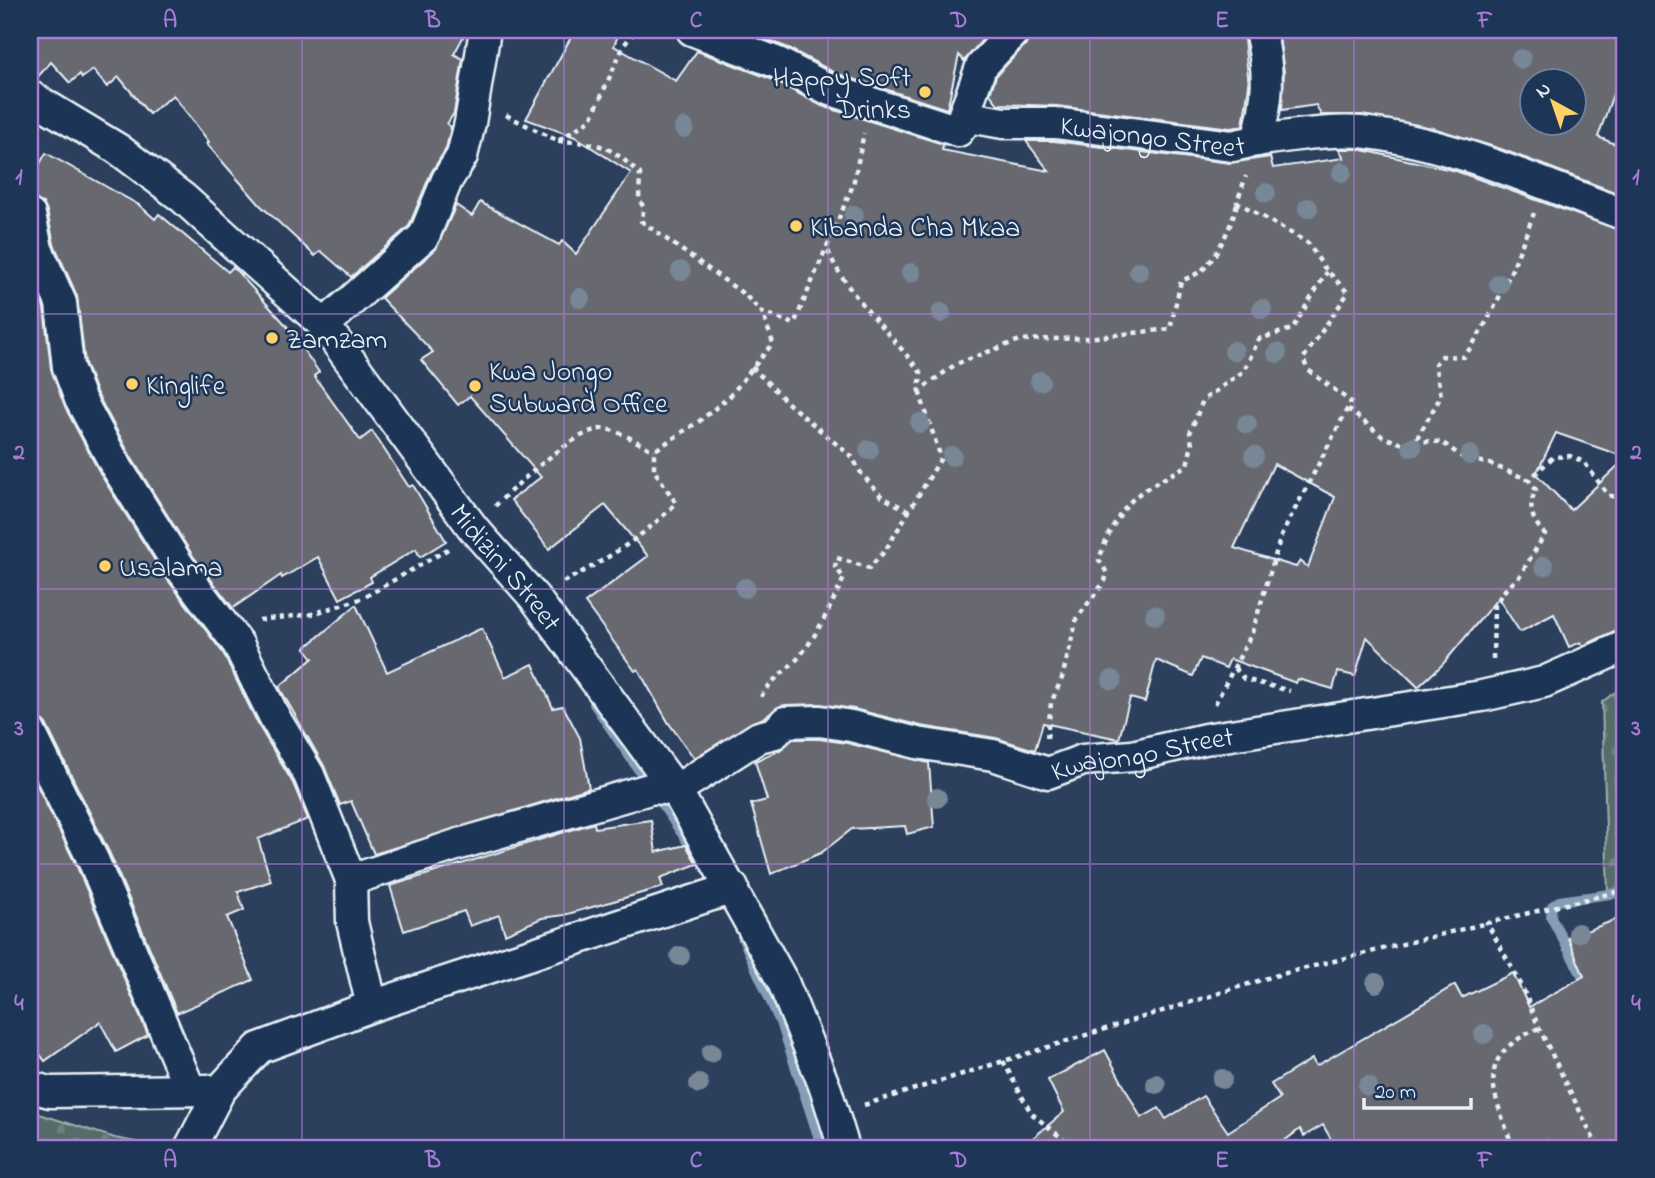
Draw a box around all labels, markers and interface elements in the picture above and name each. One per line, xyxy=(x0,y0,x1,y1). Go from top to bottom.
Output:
text: A xyxy=(163,5,177,38)
text: B xyxy=(424,5,441,38)
text: C xyxy=(690,5,703,38)
text: D xyxy=(950,5,967,38)
text: E xyxy=(1215,5,1229,38)
text: F xyxy=(1477,5,1493,38)
place label: Happy Soft Drinks xyxy=(773,59,911,132)
north arrow xyxy=(1518,66,1588,136)
text: N xyxy=(1530,76,1557,105)
marker: Happy Soft Drinks xyxy=(917,84,933,100)
street label: Kwajongo Street xyxy=(1058,107,1249,170)
text: 1 xyxy=(15,162,23,195)
text: 1 xyxy=(1632,162,1640,195)
place label: Kibanda Cha Mkaa xyxy=(810,209,1020,250)
marker: Kibanda Cha Mkaa xyxy=(788,218,804,234)
place label: Zamzam xyxy=(286,321,387,362)
marker: Zamzam xyxy=(264,330,280,346)
place label: Kwa Jongo Subward Office xyxy=(489,353,668,426)
place label: Kinglife xyxy=(146,367,226,408)
marker: Kinglife xyxy=(124,376,140,392)
marker: Kwa Jongo Subward Office xyxy=(467,378,483,394)
text: 2 xyxy=(12,437,25,470)
text: 2 xyxy=(1629,437,1642,470)
street label: Midizini Street xyxy=(438,496,570,641)
place label: Usalama xyxy=(119,549,223,590)
marker: Usalama xyxy=(97,558,113,574)
text: 3 xyxy=(13,713,24,746)
text: 3 xyxy=(1630,713,1641,746)
street label: Kwajongo Street xyxy=(1046,718,1237,794)
text: 4 xyxy=(14,988,24,1021)
text: 4 xyxy=(1631,988,1641,1021)
scale bar xyxy=(1364,1066,1471,1110)
text: 20 m xyxy=(1375,1078,1416,1108)
text: A xyxy=(163,1145,177,1178)
text: B xyxy=(424,1145,441,1178)
text: C xyxy=(690,1145,703,1178)
text: D xyxy=(950,1145,967,1178)
text: E xyxy=(1215,1145,1229,1178)
text: F xyxy=(1477,1145,1493,1178)

